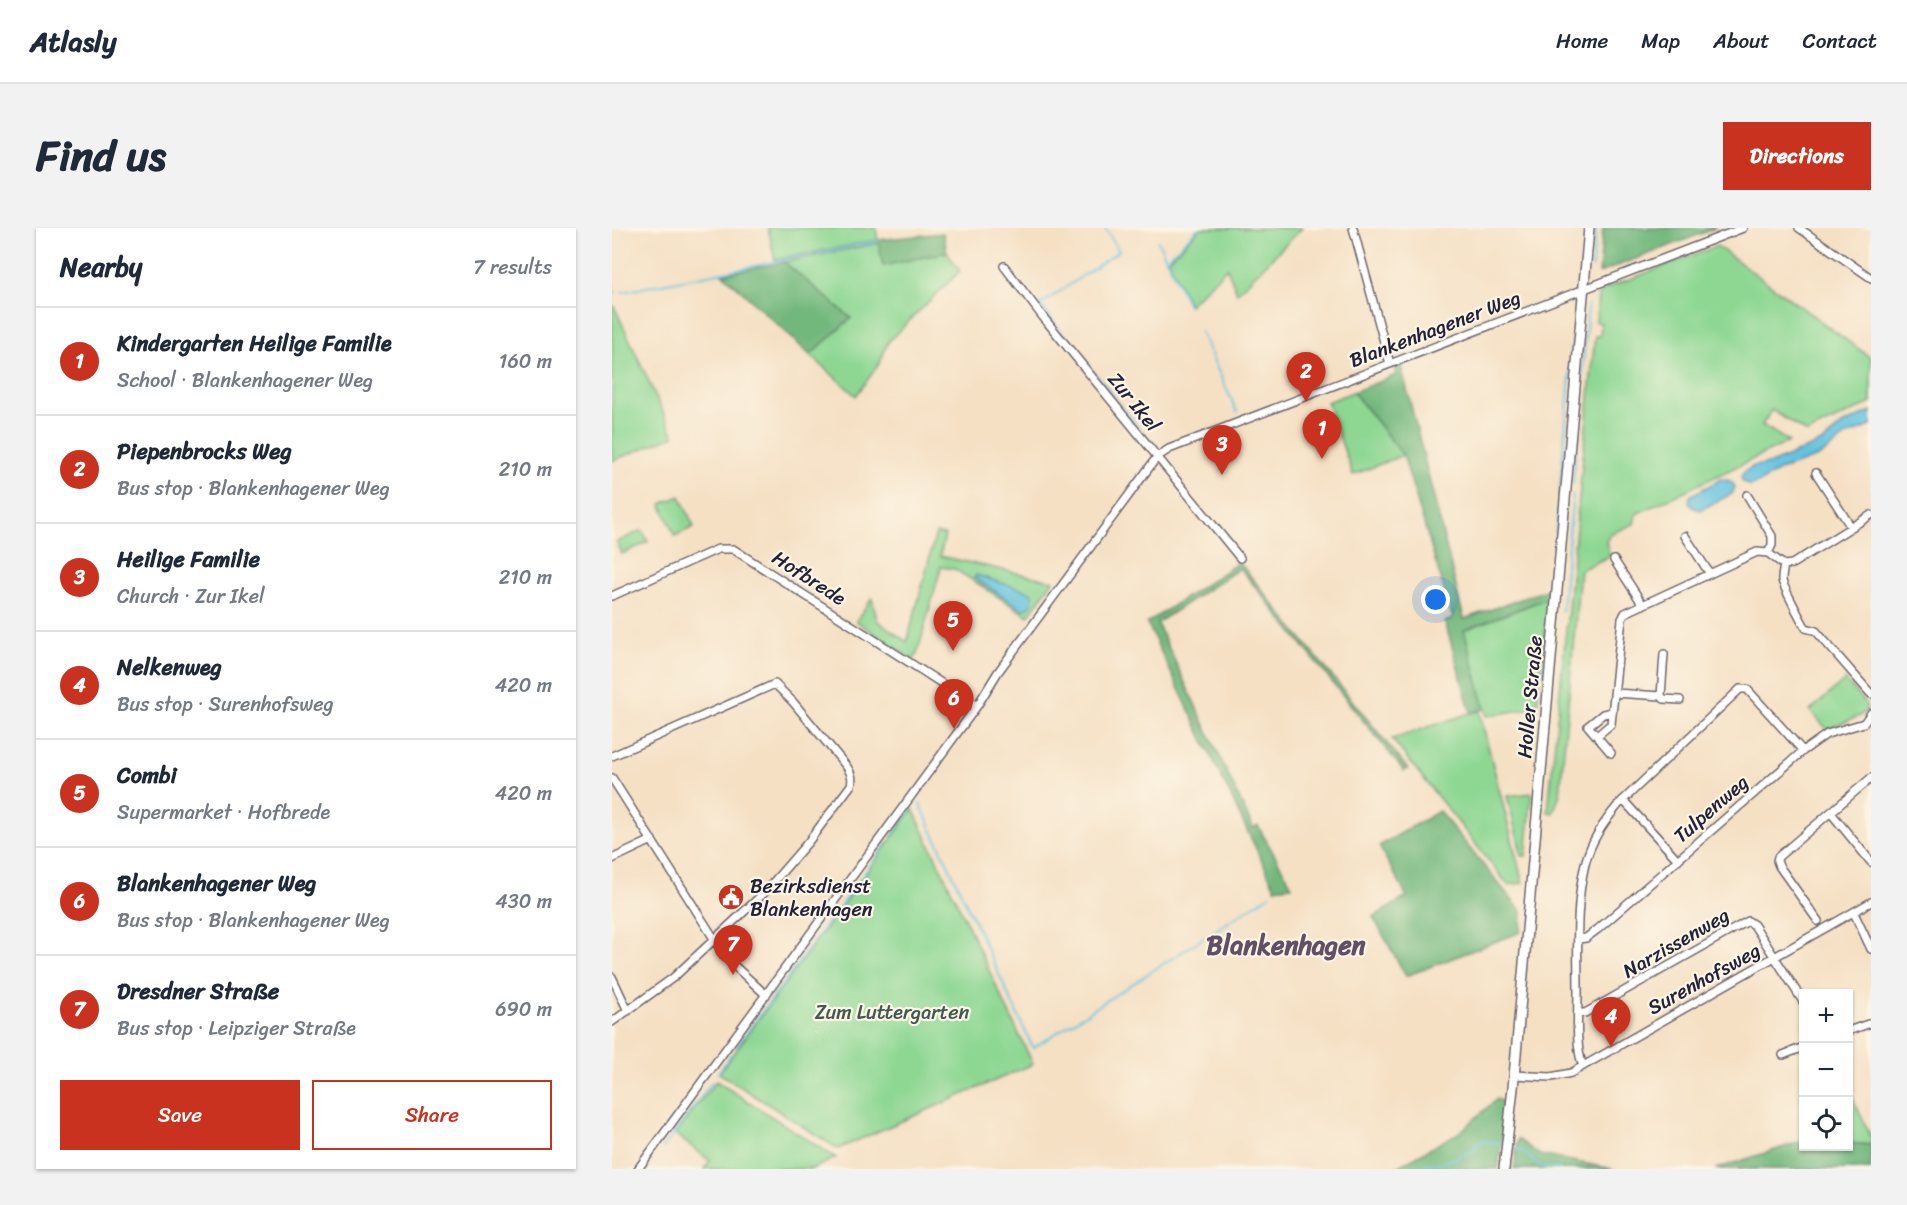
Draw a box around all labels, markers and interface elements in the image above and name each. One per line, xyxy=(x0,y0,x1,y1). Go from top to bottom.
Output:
text: Atlasly xyxy=(30,17,117,66)
text: Home xyxy=(1556,22,1608,60)
text: Map xyxy=(1641,22,1680,60)
text: About xyxy=(1713,22,1770,60)
text: Contact xyxy=(1803,22,1877,60)
text: Find us xyxy=(36,119,166,193)
button: Directions xyxy=(1723,122,1871,190)
text: Nearby xyxy=(60,244,142,290)
text: 7 results xyxy=(473,250,552,285)
street label: Blankenhagener Weg xyxy=(1344,280,1526,378)
text: Kindergarten Heilige Familie xyxy=(117,324,392,363)
text: 1 xyxy=(75,344,84,379)
text: 160 m xyxy=(499,344,552,379)
pin: 2 xyxy=(1286,352,1326,402)
text: School · Blankenhagener Weg xyxy=(117,363,373,398)
street label: Zur Ikel xyxy=(1099,364,1170,440)
pin: 1 xyxy=(1302,410,1342,459)
pin: 3 xyxy=(1202,426,1242,475)
text: Piepenbrocks Weg xyxy=(117,432,292,471)
text: 2 xyxy=(74,452,85,487)
text: 210 m xyxy=(499,452,552,487)
text: Bus stop · Blankenhagener Weg xyxy=(117,471,390,506)
text: Heilige Familie xyxy=(117,540,260,579)
street label: Hofbrede xyxy=(765,541,853,615)
text: 3 xyxy=(74,560,85,595)
text: 210 m xyxy=(499,560,552,595)
text: Church · Zur Ikel xyxy=(117,579,265,614)
your location xyxy=(1421,585,1450,614)
pin: 5 xyxy=(934,602,972,651)
street label: Holler Straße xyxy=(1507,634,1553,760)
text: Nelkenweg xyxy=(117,648,222,687)
text: 4 xyxy=(73,668,86,703)
text: 420 m xyxy=(495,668,552,703)
pin: 6 xyxy=(934,680,974,729)
text: Bus stop · Surenhofsweg xyxy=(117,687,334,722)
text: Combi xyxy=(117,756,177,795)
street label: Tulpenweg xyxy=(1665,766,1757,852)
text: 5 xyxy=(73,776,86,811)
text: 420 m xyxy=(495,776,552,811)
text: Supermarket · Hofbrede xyxy=(117,795,330,830)
text: Blankenhagener Weg xyxy=(117,864,316,903)
place label: Bezirksdienst Blankenhagen xyxy=(750,869,873,927)
public building icon: Bezirksdienst Blankenhagen xyxy=(716,882,746,912)
text: 6 xyxy=(74,884,85,919)
text: 430 m xyxy=(495,884,552,919)
street label: Narzissenweg xyxy=(1616,898,1736,988)
text: Bus stop · Blankenhagener Weg xyxy=(117,903,390,938)
district label: Blankenhagen xyxy=(1206,922,1366,968)
pin: 7 xyxy=(714,926,752,975)
street label: Surenhofsweg xyxy=(1641,933,1767,1025)
text: Dresdner Straße xyxy=(117,972,279,1011)
map controls xyxy=(1799,989,1853,1151)
button: + xyxy=(1799,989,1853,1043)
text: 7 xyxy=(74,992,85,1027)
text: 690 m xyxy=(495,992,552,1027)
park label: Zum Luttergarten xyxy=(815,995,969,1030)
pin: 4 xyxy=(1592,998,1630,1047)
text: Bus stop · Leipziger Straße xyxy=(117,1011,356,1046)
button: − xyxy=(1799,1043,1853,1097)
button: Save xyxy=(60,1080,300,1150)
button: Share xyxy=(312,1080,552,1150)
button: locate xyxy=(1799,1097,1853,1151)

